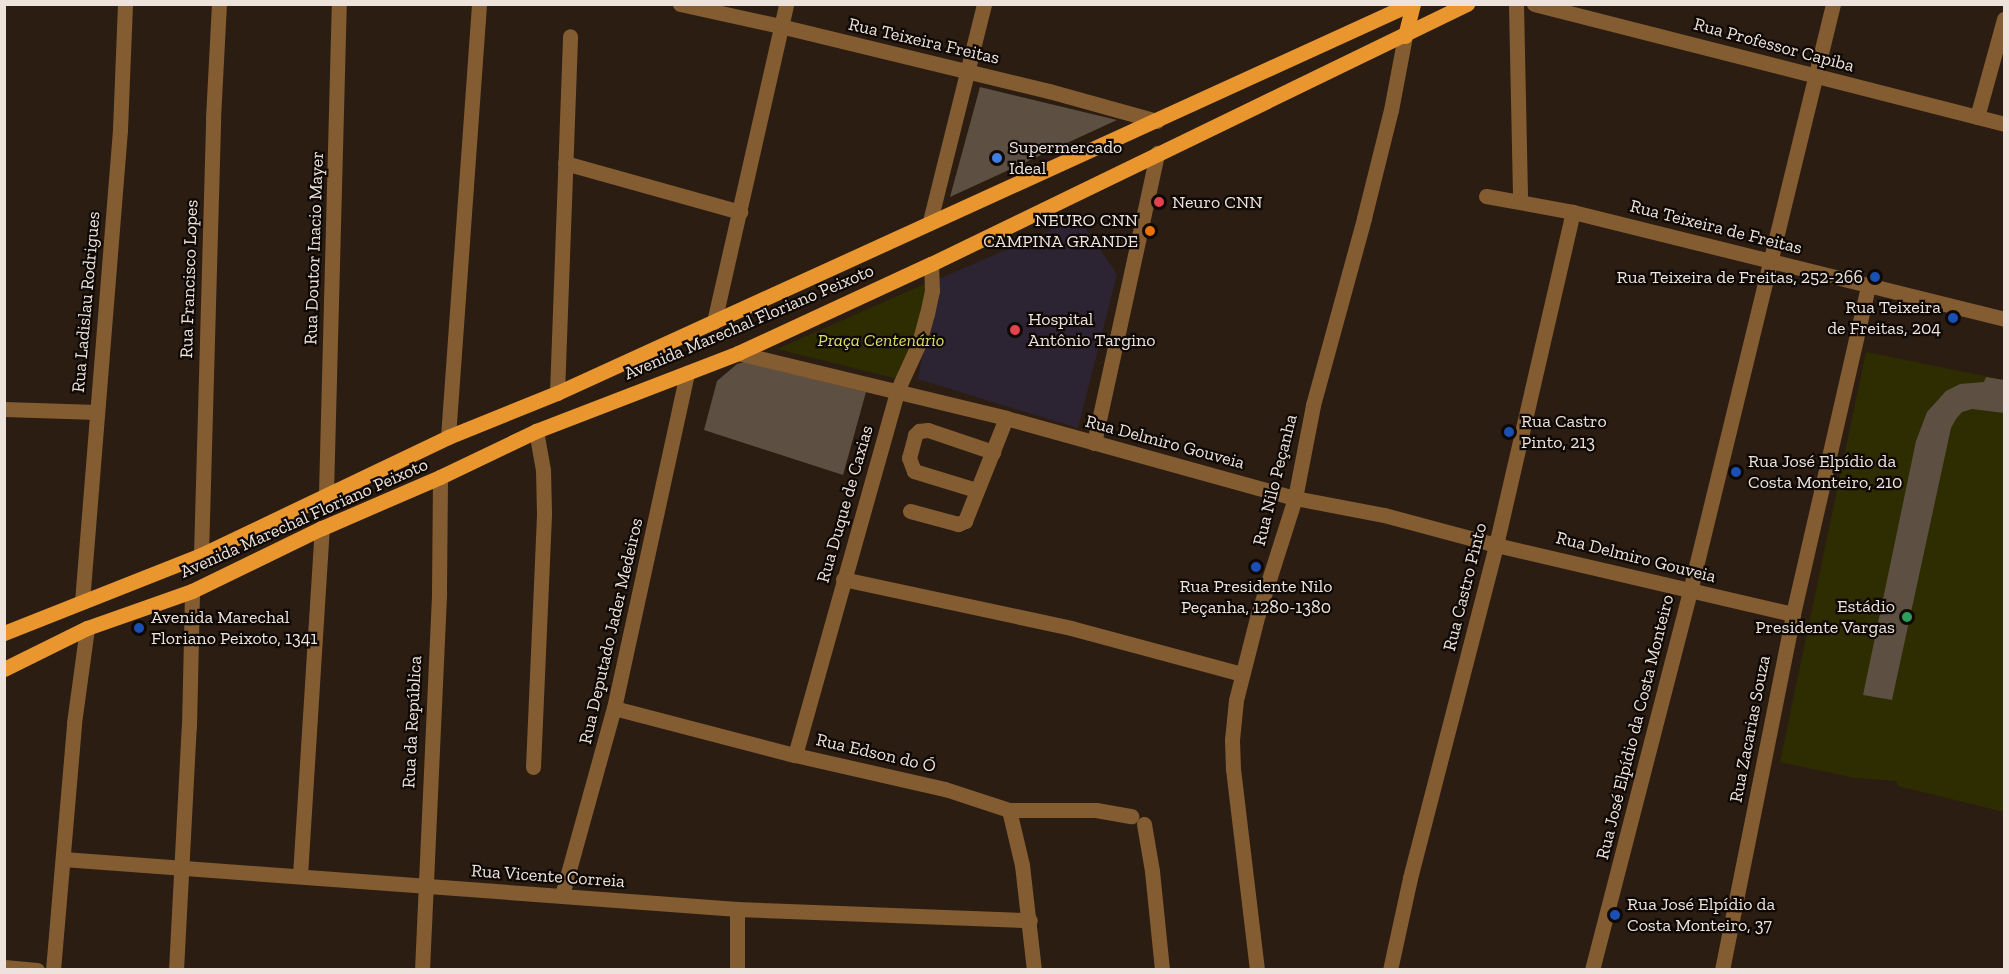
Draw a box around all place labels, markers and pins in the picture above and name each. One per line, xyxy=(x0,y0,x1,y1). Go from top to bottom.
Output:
place label: Supermercado Ideal xyxy=(1009,137,1122,180)
marker: Supermercado Ideal xyxy=(990,151,1004,165)
place label: Neuro CNN xyxy=(1172,191,1263,213)
marker: Neuro CNN xyxy=(1150,193,1168,211)
place label: NEURO CNN CAMPINA GRANDE xyxy=(983,210,1138,252)
marker: NEURO CNN CAMPINA GRANDE xyxy=(1143,224,1157,238)
place label: Rua Teixeira de Freitas, 252-266 xyxy=(1616,266,1863,288)
marker: Rua Teixeira de Freitas, 252-266 xyxy=(1868,270,1882,284)
place label: Rua Teixeira de Freitas, 204 xyxy=(1827,297,1941,340)
place label: Hospital Antônio Targino xyxy=(1028,309,1156,352)
marker: Rua Teixeira de Freitas, 204 xyxy=(1946,311,1960,325)
marker: Hospital Antônio Targino xyxy=(1006,321,1024,339)
place label: Rua Castro Pinto, 213 xyxy=(1521,411,1607,454)
marker: Rua Castro Pinto, 213 xyxy=(1502,425,1516,439)
place label: Rua José Elpídio da Costa Monteiro, 210 xyxy=(1748,451,1902,494)
marker: Rua José Elpídio da Costa Monteiro, 210 xyxy=(1729,465,1743,479)
marker: Rua Presidente Nilo Peçanha, 1280-1380 xyxy=(1249,560,1263,574)
place label: Rua Presidente Nilo Peçanha, 1280-1380 xyxy=(1179,576,1333,618)
place label: Estádio Presidente Vargas xyxy=(1755,596,1895,638)
place label: Avenida Marechal Floriano Peixoto, 1341 xyxy=(151,607,317,650)
marker: Estádio Presidente Vargas xyxy=(1900,610,1914,624)
marker: Avenida Marechal Floriano Peixoto, 1341 xyxy=(132,621,146,635)
place label: Rua José Elpídio da Costa Monteiro, 37 xyxy=(1627,894,1776,936)
marker: Rua José Elpídio da Costa Monteiro, 37 xyxy=(1608,908,1622,922)

